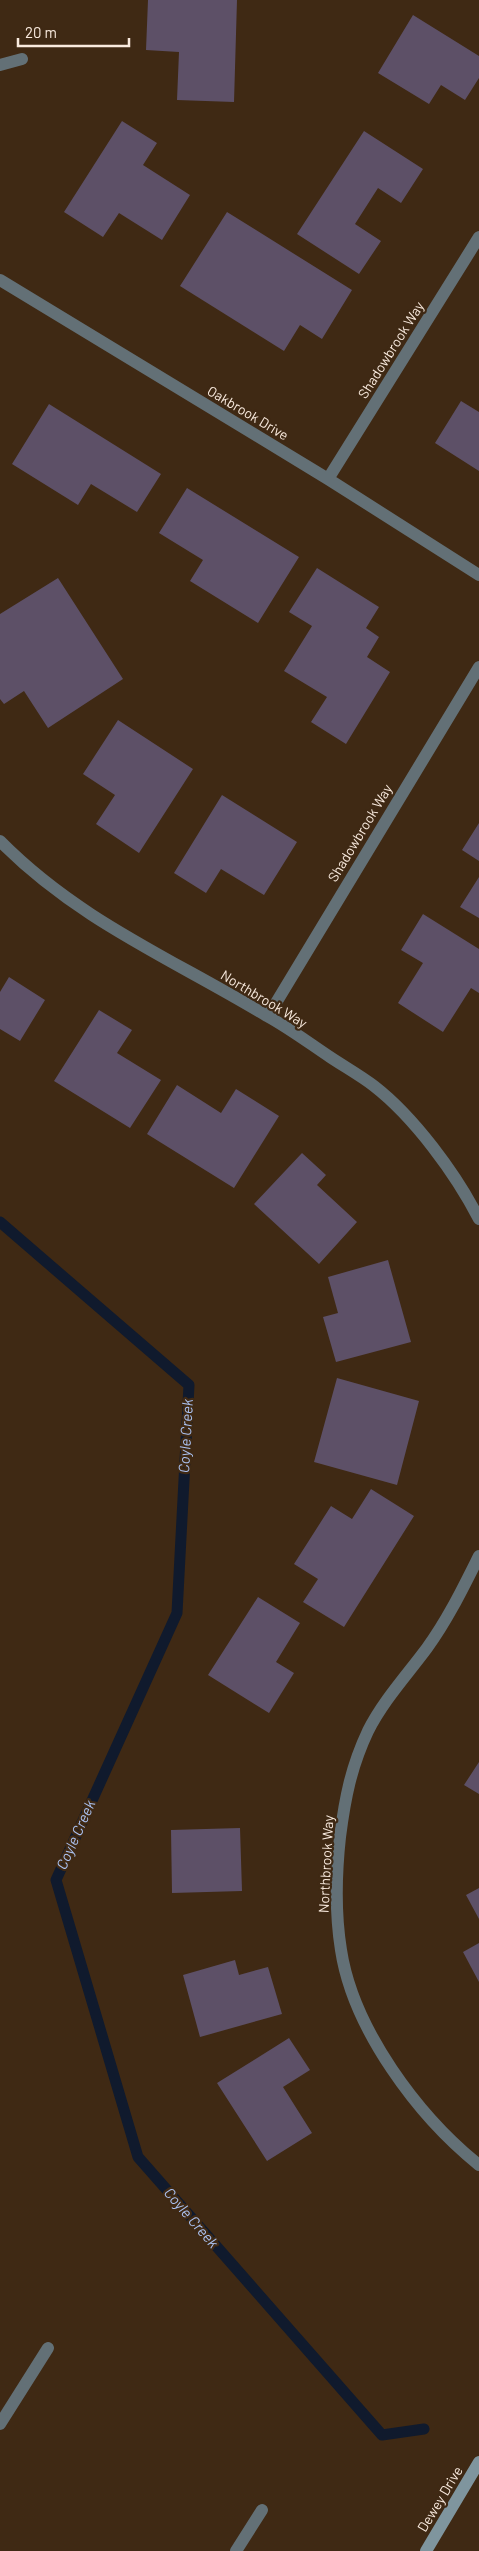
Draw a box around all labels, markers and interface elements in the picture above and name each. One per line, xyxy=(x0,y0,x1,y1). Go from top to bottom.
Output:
scale bar xyxy=(18,15,129,47)
text: 20 m xyxy=(25,23,57,41)
street label: Shadowbrook Way xyxy=(354,298,427,401)
street label: Oakbrook Drive xyxy=(205,382,292,443)
street label: Shadowbrook Way xyxy=(324,780,396,885)
street label: Northbrook Way xyxy=(218,966,311,1031)
water label: Coyle Creek xyxy=(174,1398,196,1473)
water label: Coyle Creek xyxy=(52,1796,99,1872)
street label: Northbrook Way xyxy=(314,1814,337,1913)
water label: Coyle Creek xyxy=(161,2183,223,2252)
street label: Dewey Drive xyxy=(413,2463,466,2535)

